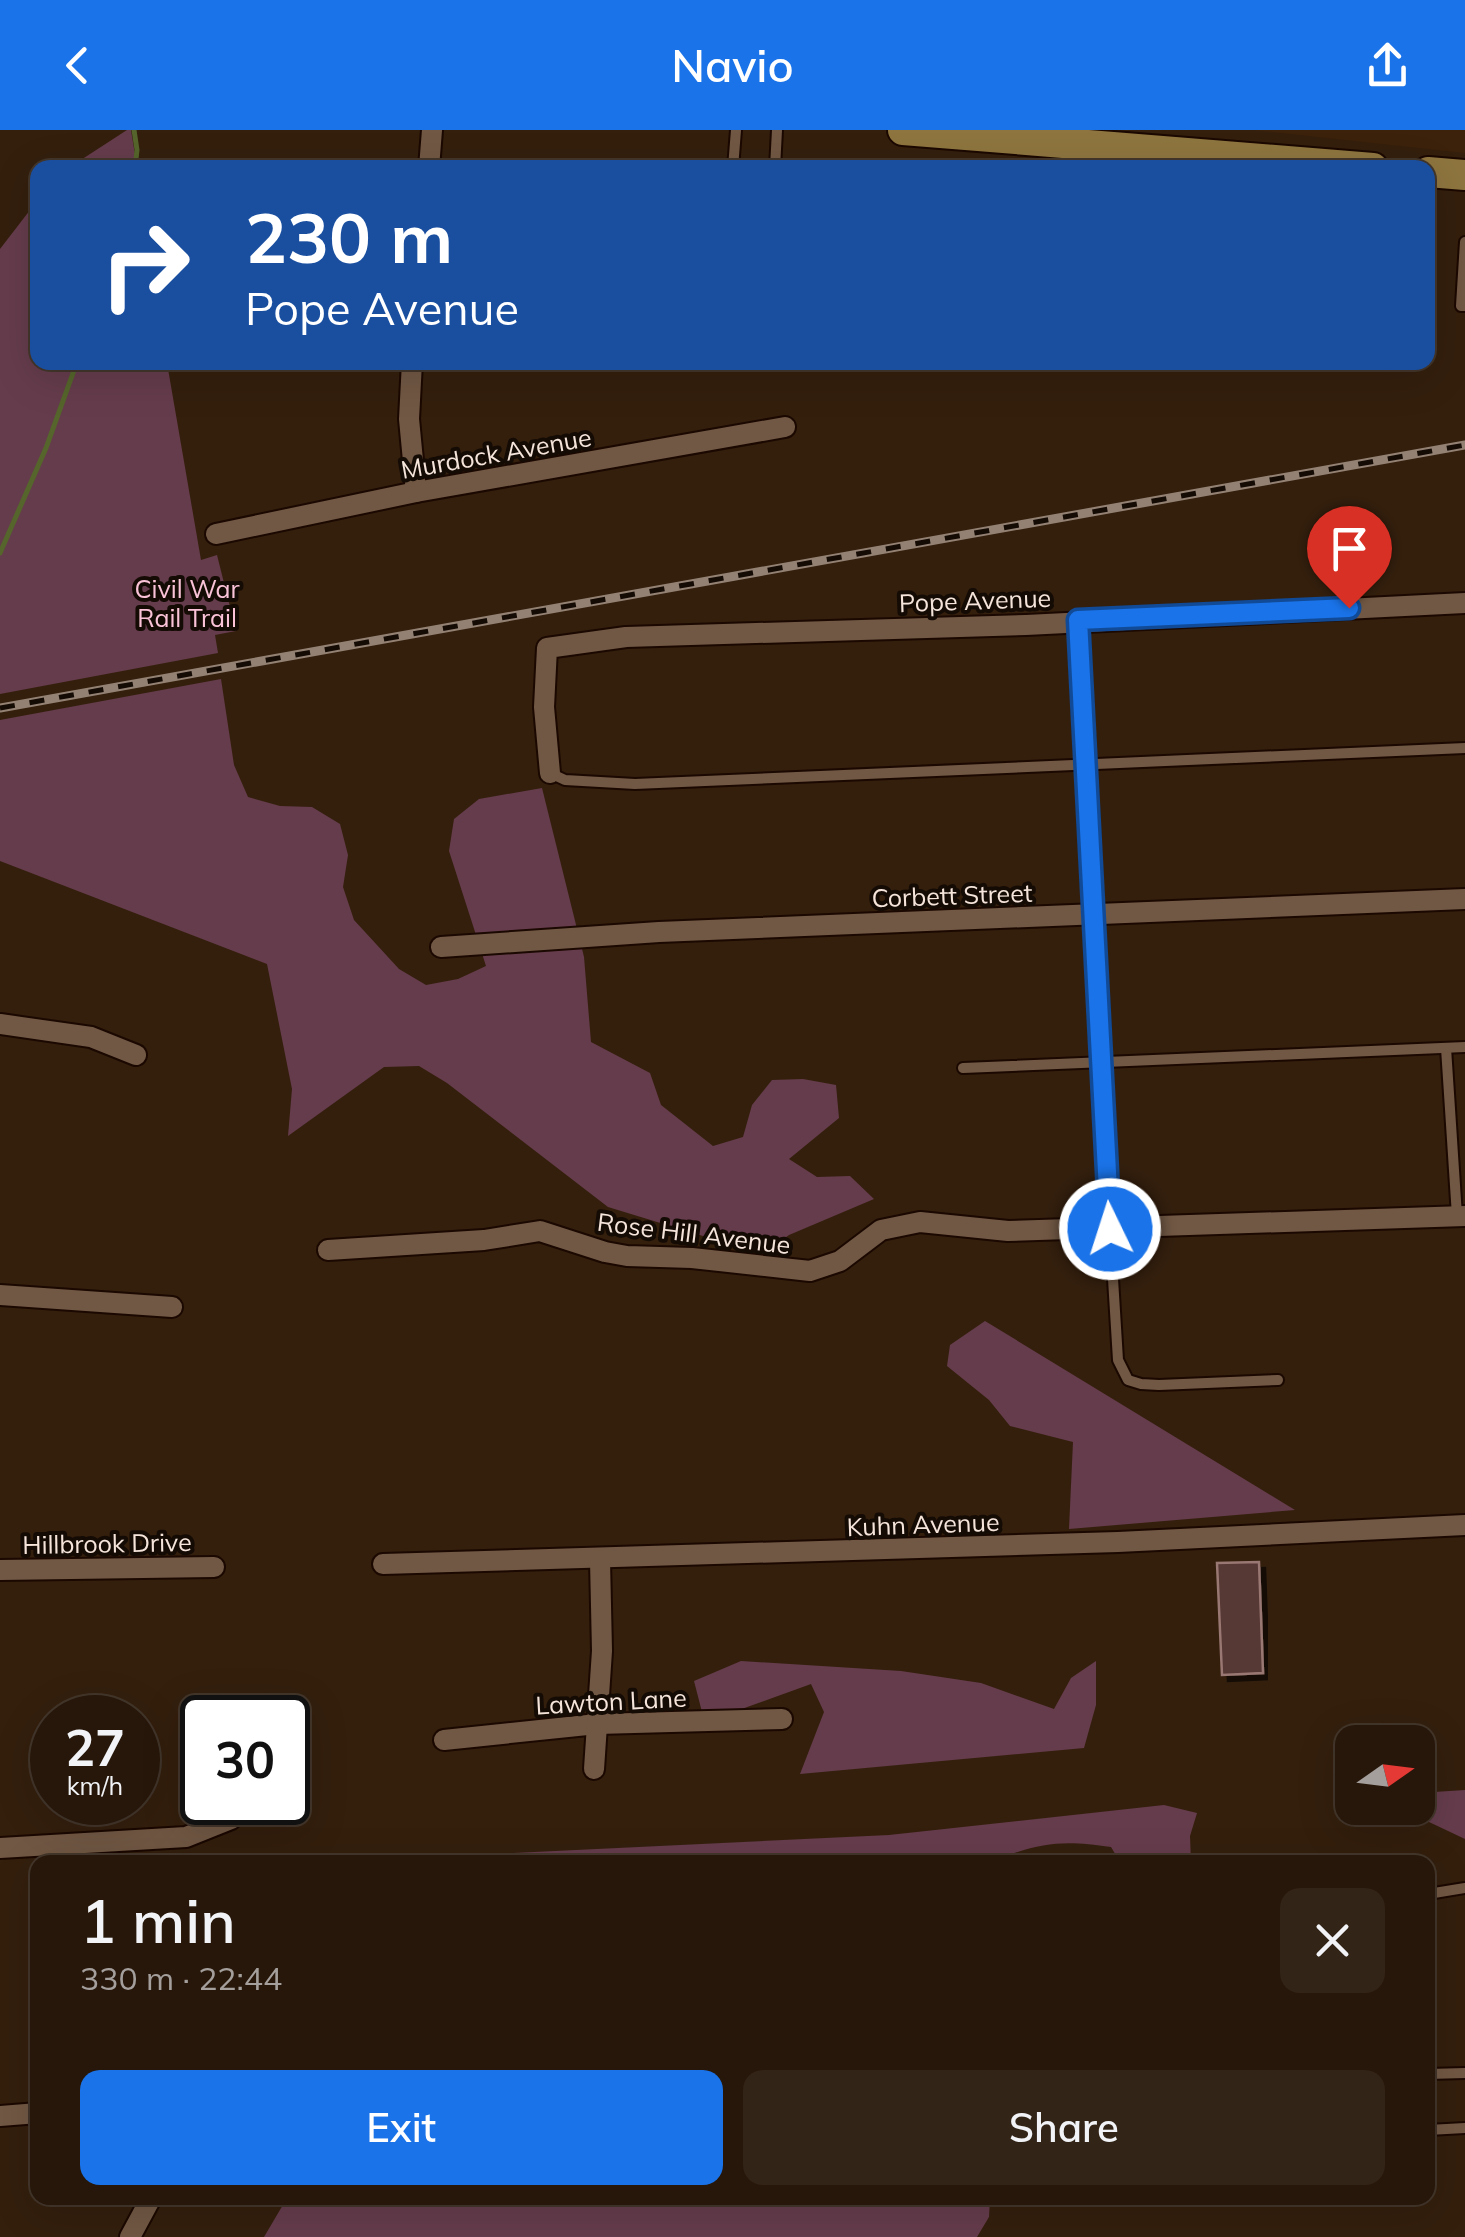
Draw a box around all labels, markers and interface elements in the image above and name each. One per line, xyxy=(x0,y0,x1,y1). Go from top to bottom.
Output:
text: Navio xyxy=(671,37,794,93)
icon: back xyxy=(50,38,105,93)
icon: share xyxy=(1360,38,1415,93)
text: 230 m xyxy=(245,193,453,281)
icon: right xyxy=(80,200,210,330)
text: Pope Avenue xyxy=(245,280,519,336)
street label: Murdock Avenue xyxy=(398,421,594,485)
pin xyxy=(1307,506,1392,609)
icon: arrive xyxy=(1322,521,1377,576)
park label: Civil War Rail Trail xyxy=(134,573,240,633)
street label: Pope Avenue xyxy=(898,582,1052,618)
street label: Corbett Street xyxy=(871,877,1033,913)
position arrow xyxy=(1058,1177,1162,1281)
street label: Rose Hill Avenue xyxy=(596,1206,792,1260)
street label: Kuhn Avenue xyxy=(846,1506,1000,1542)
street label: Hillbrook Drive xyxy=(22,1526,192,1560)
street label: Lawton Lane xyxy=(535,1682,687,1720)
speed limit sign: 30 xyxy=(180,1695,310,1825)
text: 27 xyxy=(65,1716,125,1779)
north arrow xyxy=(1335,1725,1435,1825)
map controls xyxy=(1335,1725,1435,1825)
text: km/h xyxy=(67,1770,123,1801)
text: 1 min xyxy=(80,1883,236,1958)
button: close xyxy=(1280,1888,1385,1993)
text: 330 m · 22:44 xyxy=(80,1958,282,1998)
button: Exit xyxy=(80,2070,723,2185)
button: Share xyxy=(743,2070,1385,2185)

